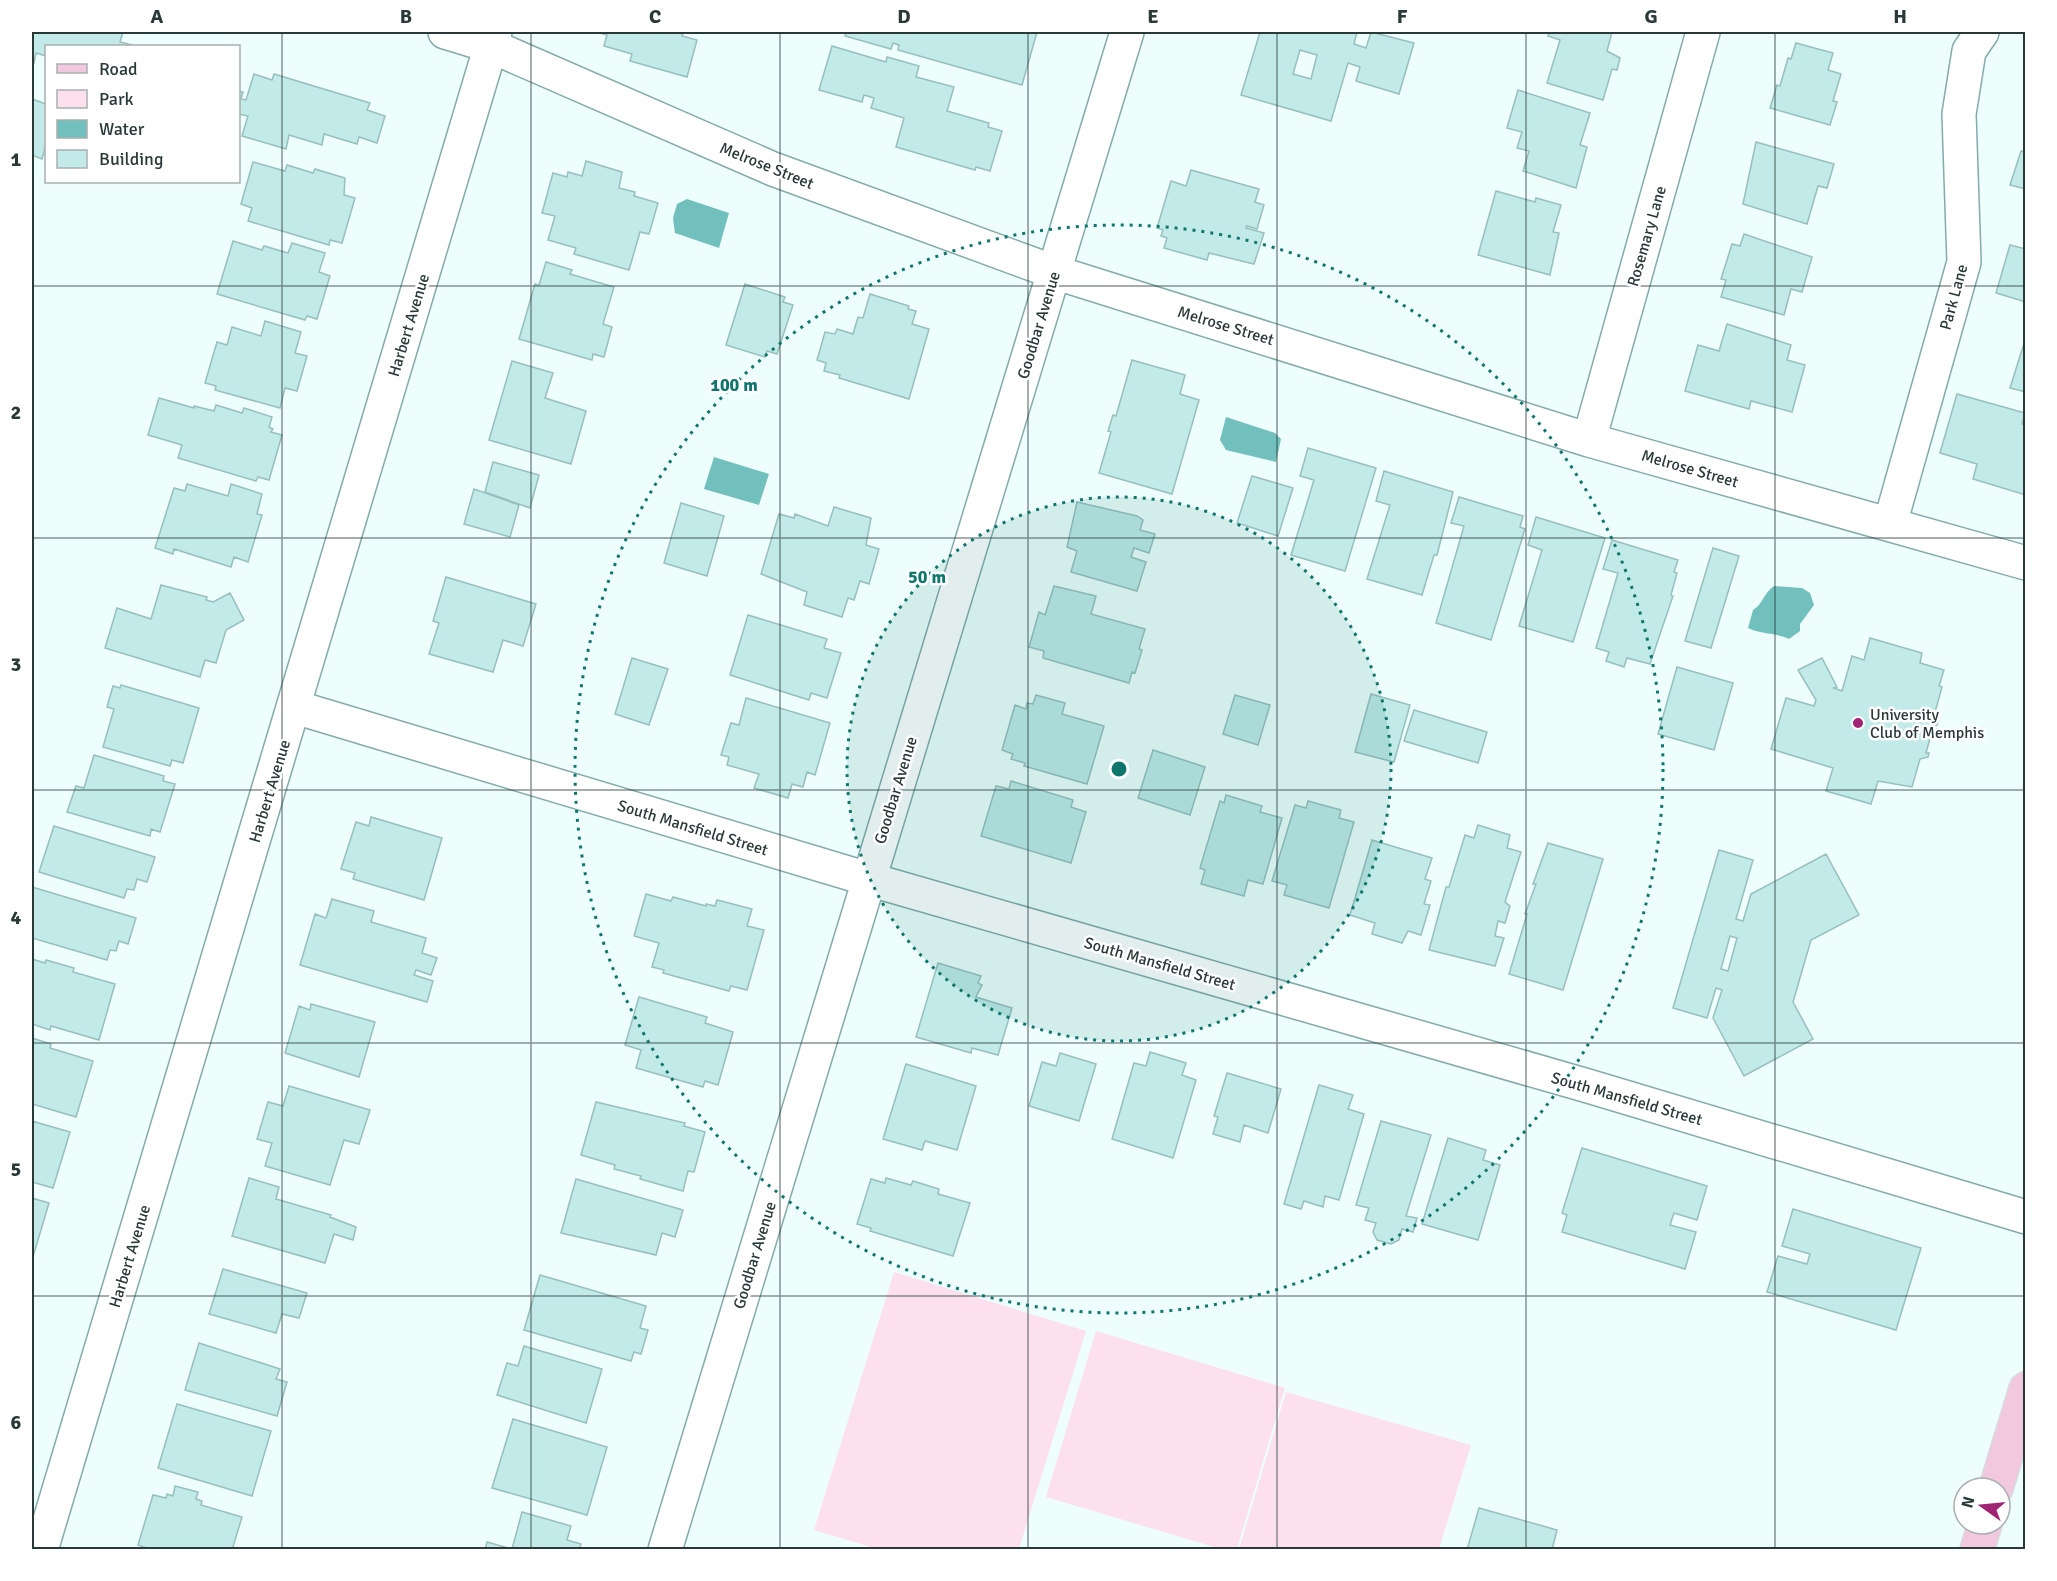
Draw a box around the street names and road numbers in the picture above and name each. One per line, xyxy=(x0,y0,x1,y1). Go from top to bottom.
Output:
street label: Melrose Street xyxy=(717,138,817,194)
street label: Rosemary Lane xyxy=(1623,184,1671,289)
street label: Park Lane xyxy=(1936,262,1972,332)
street label: Goodbar Avenue xyxy=(1013,269,1065,381)
street label: Harbert Avenue xyxy=(384,271,434,379)
street label: Melrose Street xyxy=(1175,302,1277,350)
street label: Melrose Street xyxy=(1639,446,1741,492)
street label: Goodbar Avenue xyxy=(870,734,922,846)
street label: Harbert Avenue xyxy=(245,737,295,845)
street label: South Mansfield Street xyxy=(615,796,771,860)
street label: South Mansfield Street xyxy=(1082,933,1238,995)
street label: South Mansfield Street xyxy=(1549,1068,1705,1130)
street label: Goodbar Avenue xyxy=(729,1199,781,1311)
street label: Harbert Avenue xyxy=(105,1202,155,1310)

